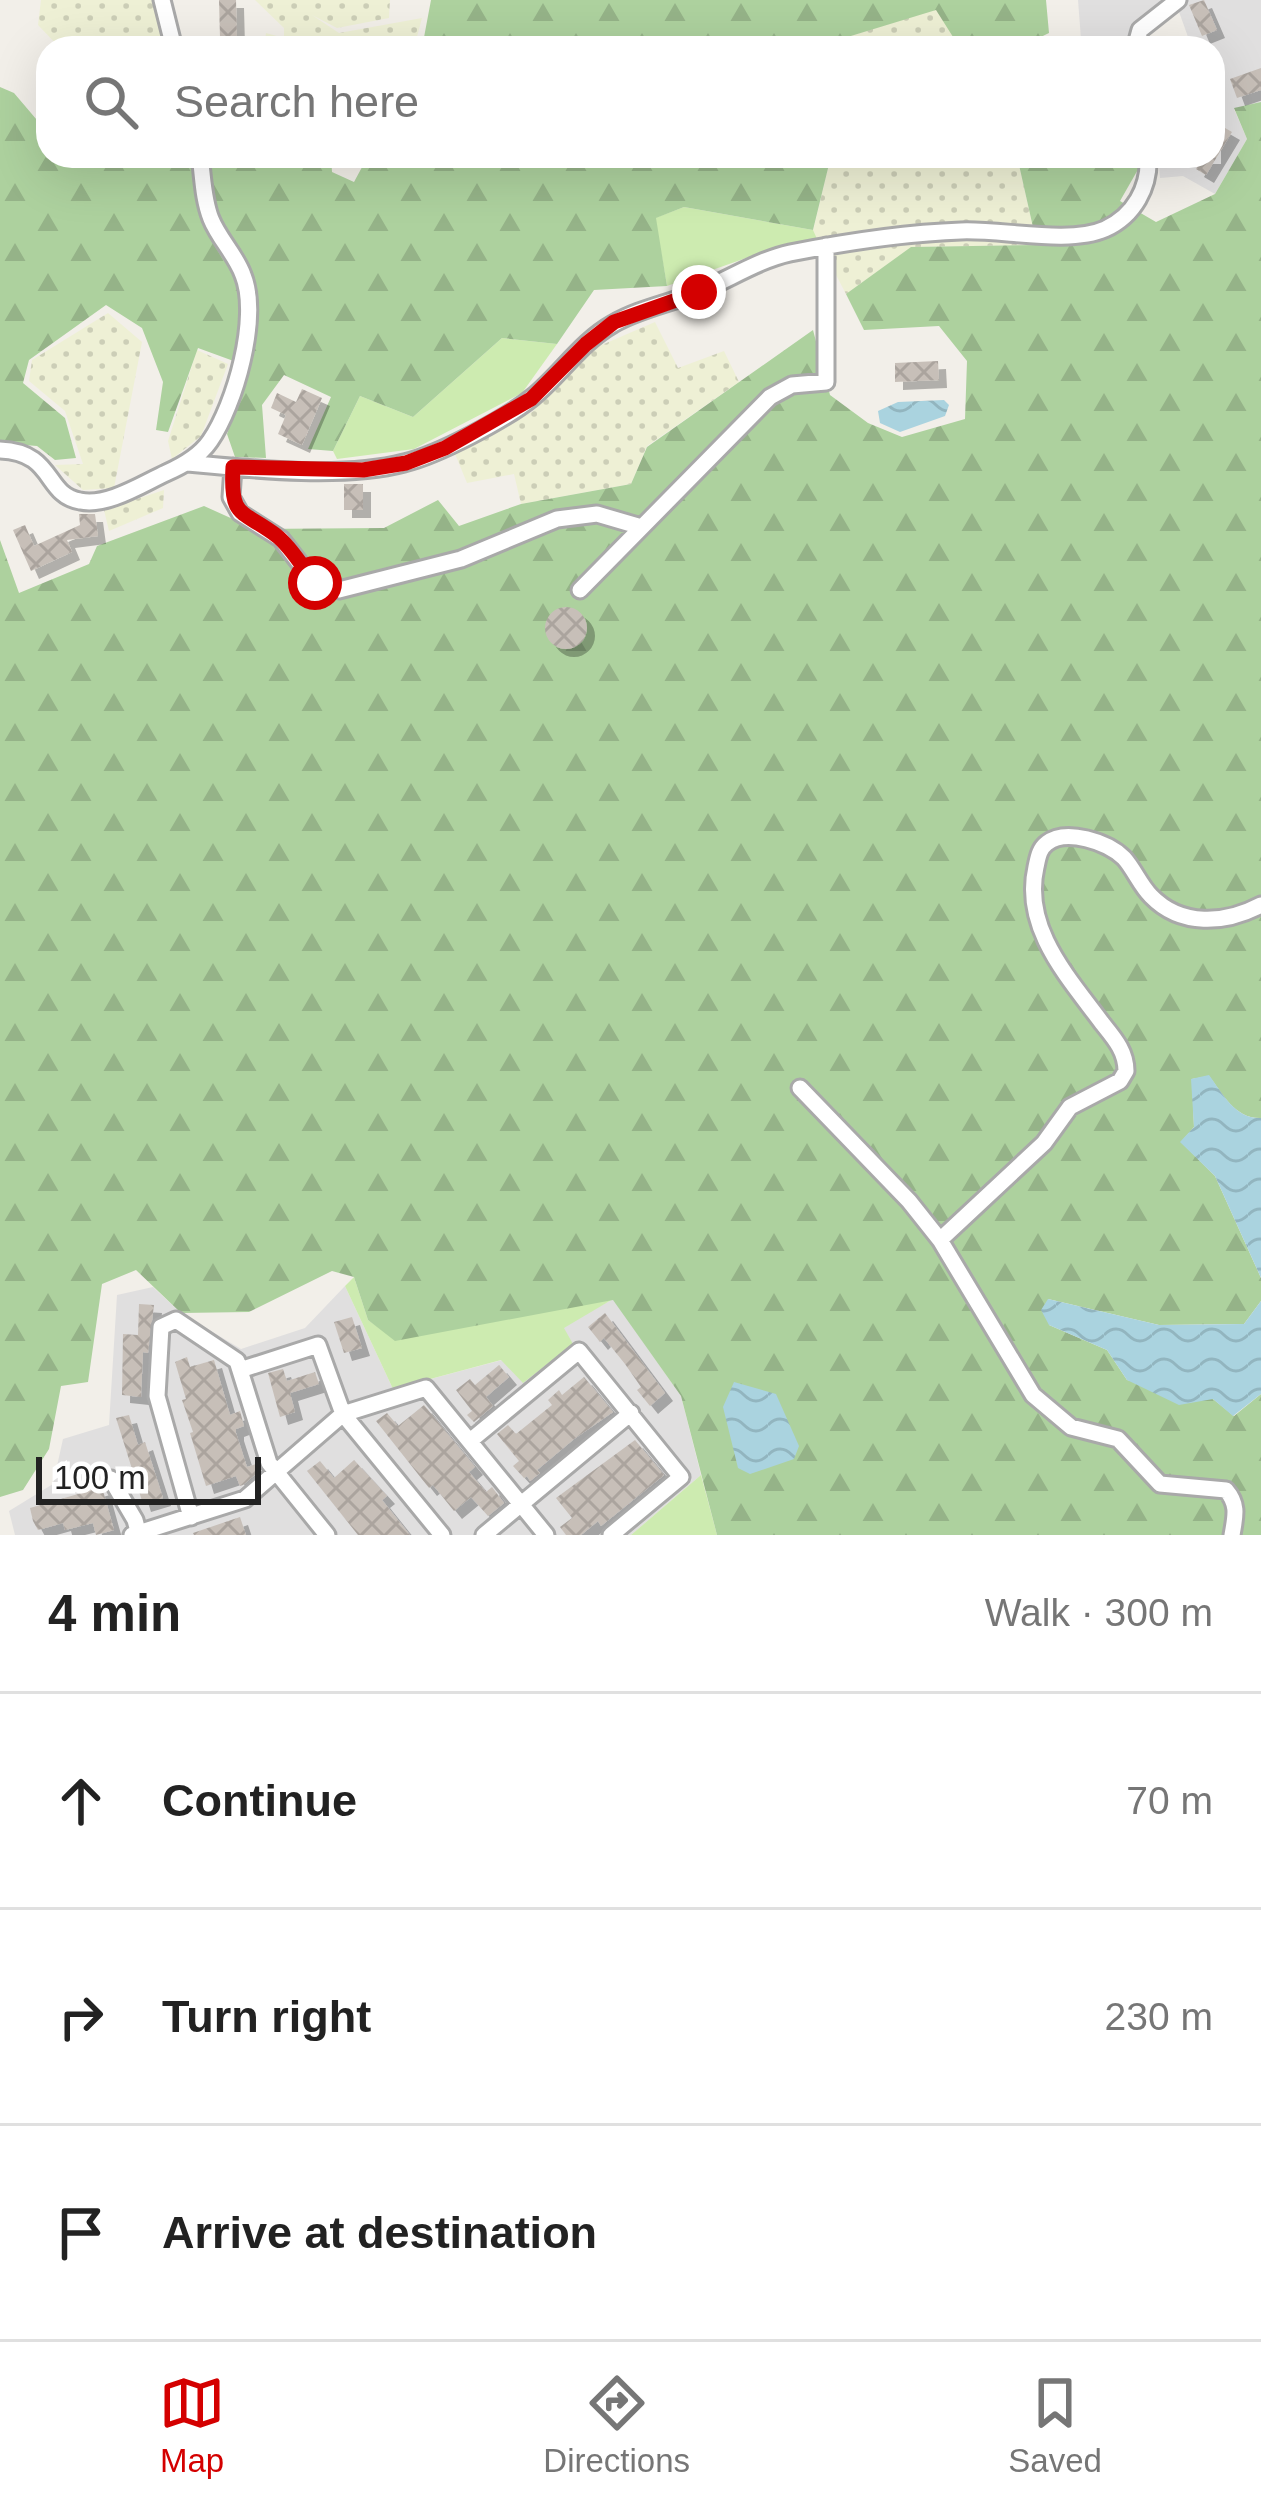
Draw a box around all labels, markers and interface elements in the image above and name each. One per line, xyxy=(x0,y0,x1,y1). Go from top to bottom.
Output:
search box xyxy=(36,36,1225,168)
icon: search xyxy=(78,69,144,135)
text: Search here xyxy=(174,76,419,127)
route end xyxy=(672,265,726,319)
route start xyxy=(288,556,342,610)
scale bar xyxy=(36,1451,261,1504)
text: 100 m xyxy=(54,1459,146,1496)
text: 4 min xyxy=(48,1585,181,1642)
text: Walk · 300 m xyxy=(985,1591,1213,1634)
icon: ahead xyxy=(48,1768,114,1834)
text: Continue xyxy=(162,1775,357,1826)
text: 70 m xyxy=(1126,1779,1213,1822)
icon: right xyxy=(48,1984,114,2050)
text: Turn right xyxy=(162,1991,371,2042)
text: 230 m xyxy=(1105,1995,1213,2038)
icon: arrive xyxy=(48,2200,114,2266)
text: Arrive at destination xyxy=(162,2207,597,2258)
tab: Map xyxy=(159,2370,225,2480)
tab: Directions xyxy=(543,2370,690,2480)
tab: Saved xyxy=(1008,2370,1102,2480)

